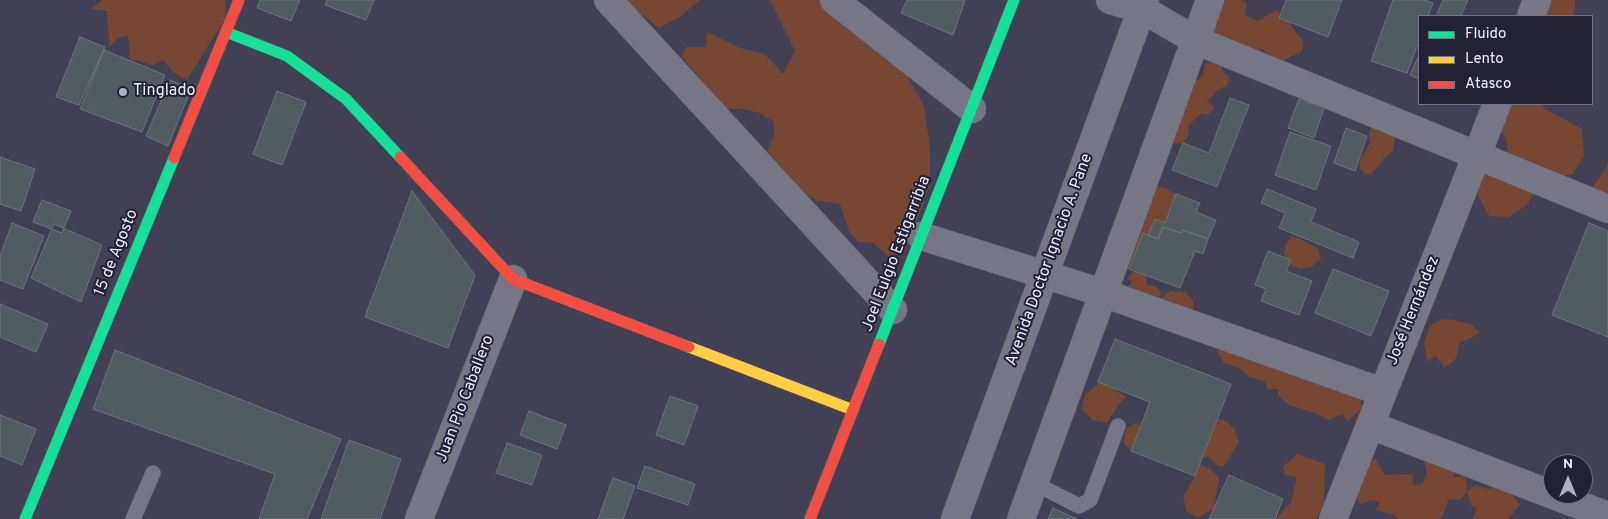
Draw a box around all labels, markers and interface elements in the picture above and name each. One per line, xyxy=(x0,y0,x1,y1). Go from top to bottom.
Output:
legend xyxy=(1418,15,1593,105)
text: Fluido xyxy=(1465,25,1506,44)
text: Lento xyxy=(1465,50,1504,69)
text: Atasco xyxy=(1465,75,1511,94)
place label: Tinglado xyxy=(133,82,195,102)
marker: Tinglado xyxy=(117,86,129,98)
street label: Avenida Doctor Ignacio A. Pane xyxy=(1003,151,1097,369)
street label: Joel Eulgio Estigarribia xyxy=(858,174,936,334)
street label: 15 de Agosto xyxy=(91,207,143,299)
street label: José Hernández xyxy=(1383,254,1445,368)
street label: Juan Pio Caballero xyxy=(433,333,499,465)
north arrow xyxy=(1543,454,1593,504)
text: N xyxy=(1563,456,1573,473)

